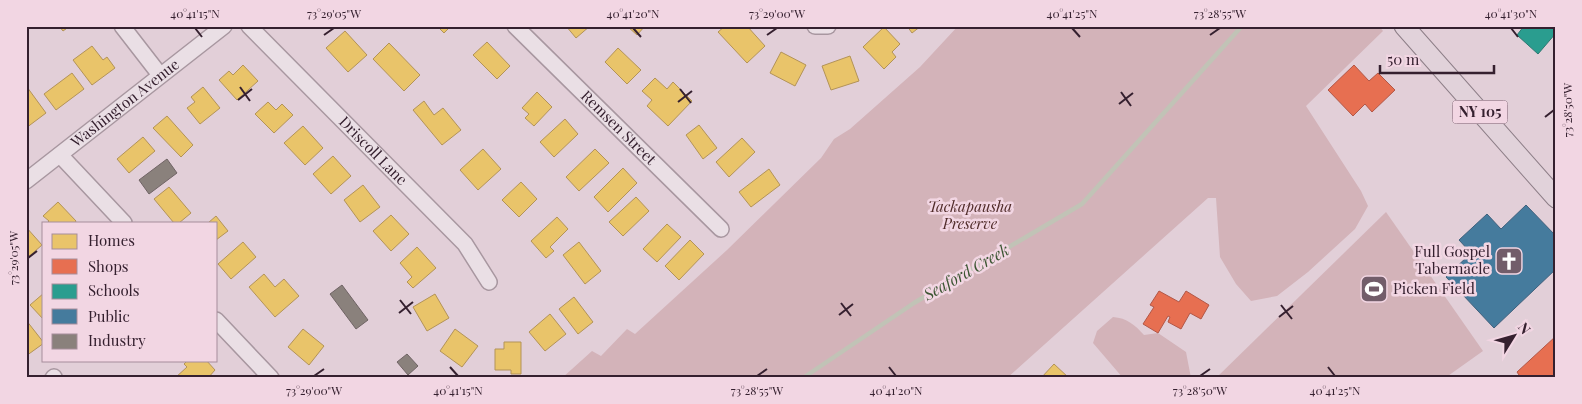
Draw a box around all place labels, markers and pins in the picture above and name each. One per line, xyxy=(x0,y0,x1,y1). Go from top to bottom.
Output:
place label: Full Gospel Tabernacle xyxy=(1414,241,1490,278)
church icon: Full Gospel Tabernacle xyxy=(1494,246,1524,276)
sports icon: Picken Field xyxy=(1359,274,1389,304)
place label: Picken Field xyxy=(1393,278,1475,298)

